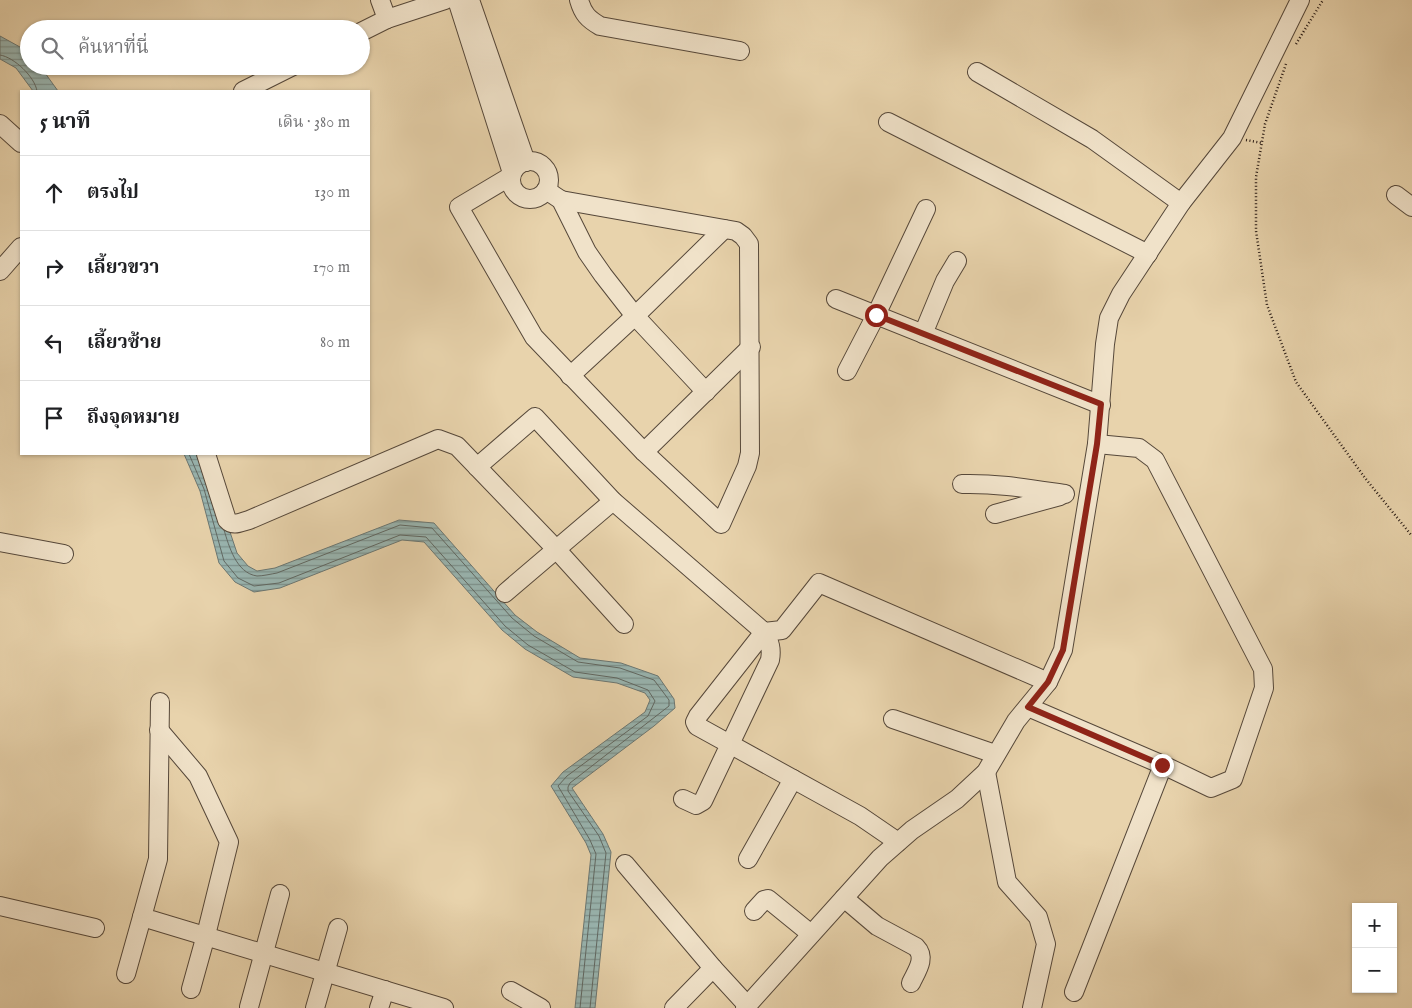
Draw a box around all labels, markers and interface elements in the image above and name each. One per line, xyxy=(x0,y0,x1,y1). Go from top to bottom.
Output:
search box xyxy=(20,20,370,75)
icon: search xyxy=(38,34,66,62)
text: ค้นหาที่นี่ xyxy=(78,36,149,60)
text: 5 นาที xyxy=(40,109,91,136)
text: เดิน · 380 m xyxy=(277,113,350,133)
icon: ahead xyxy=(40,179,68,207)
text: ตรงไป xyxy=(87,181,139,205)
text: 130 m xyxy=(314,183,350,203)
icon: right xyxy=(40,254,68,282)
text: เลี้ยวขวา xyxy=(87,256,159,280)
text: 170 m xyxy=(313,258,350,278)
route start xyxy=(865,304,888,327)
icon: left xyxy=(40,329,68,357)
text: เลี้ยวซ้าย xyxy=(87,331,161,355)
text: 80 m xyxy=(320,333,350,353)
icon: arrive xyxy=(40,404,68,432)
text: ถึงจุดหมาย xyxy=(87,406,180,430)
route end xyxy=(1151,754,1174,777)
map controls xyxy=(1352,903,1397,993)
button: + xyxy=(1352,903,1397,948)
button: − xyxy=(1352,948,1397,993)

